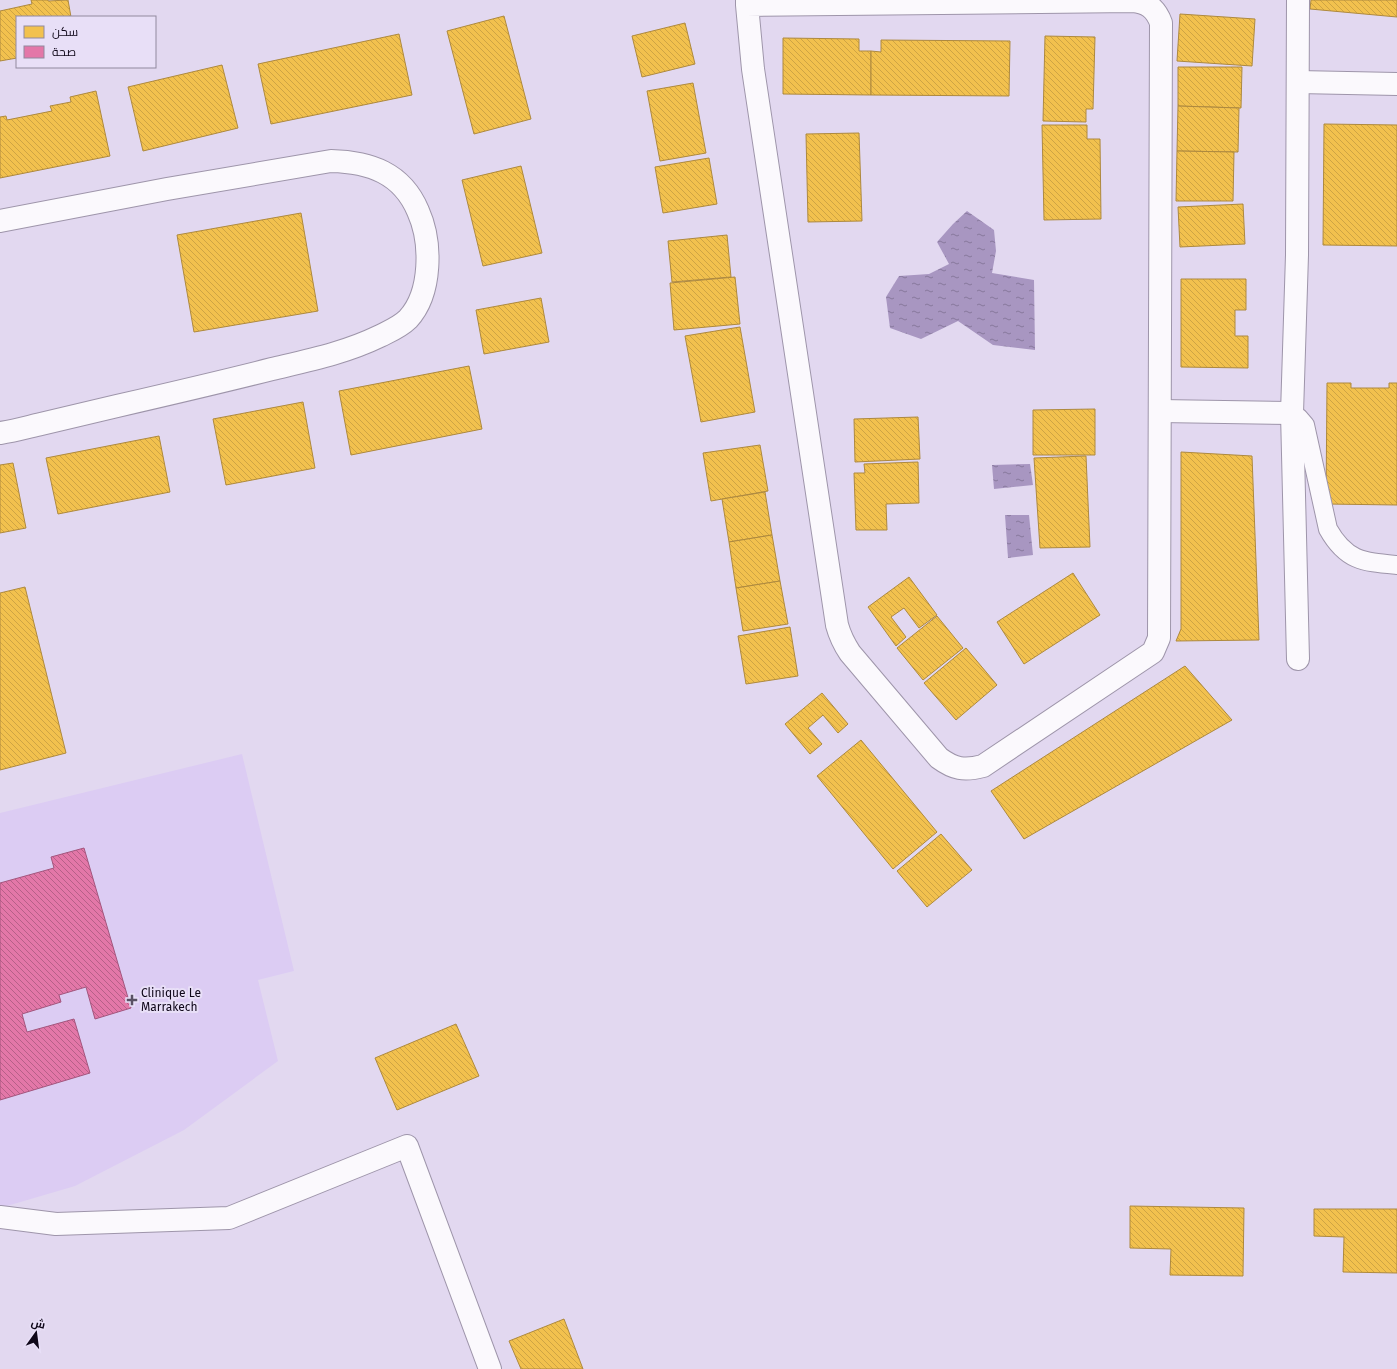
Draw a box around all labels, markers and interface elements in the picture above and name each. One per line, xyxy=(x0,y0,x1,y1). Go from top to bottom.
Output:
legend xyxy=(16,16,156,68)
text: سكن xyxy=(52,25,78,39)
text: صحة xyxy=(52,45,76,59)
place label: Clinique Le Marrakech xyxy=(141,986,201,1014)
marker: Clinique Le Marrakech xyxy=(126,994,138,1006)
north arrow xyxy=(16,1313,56,1353)
text: ش xyxy=(30,1316,47,1332)

